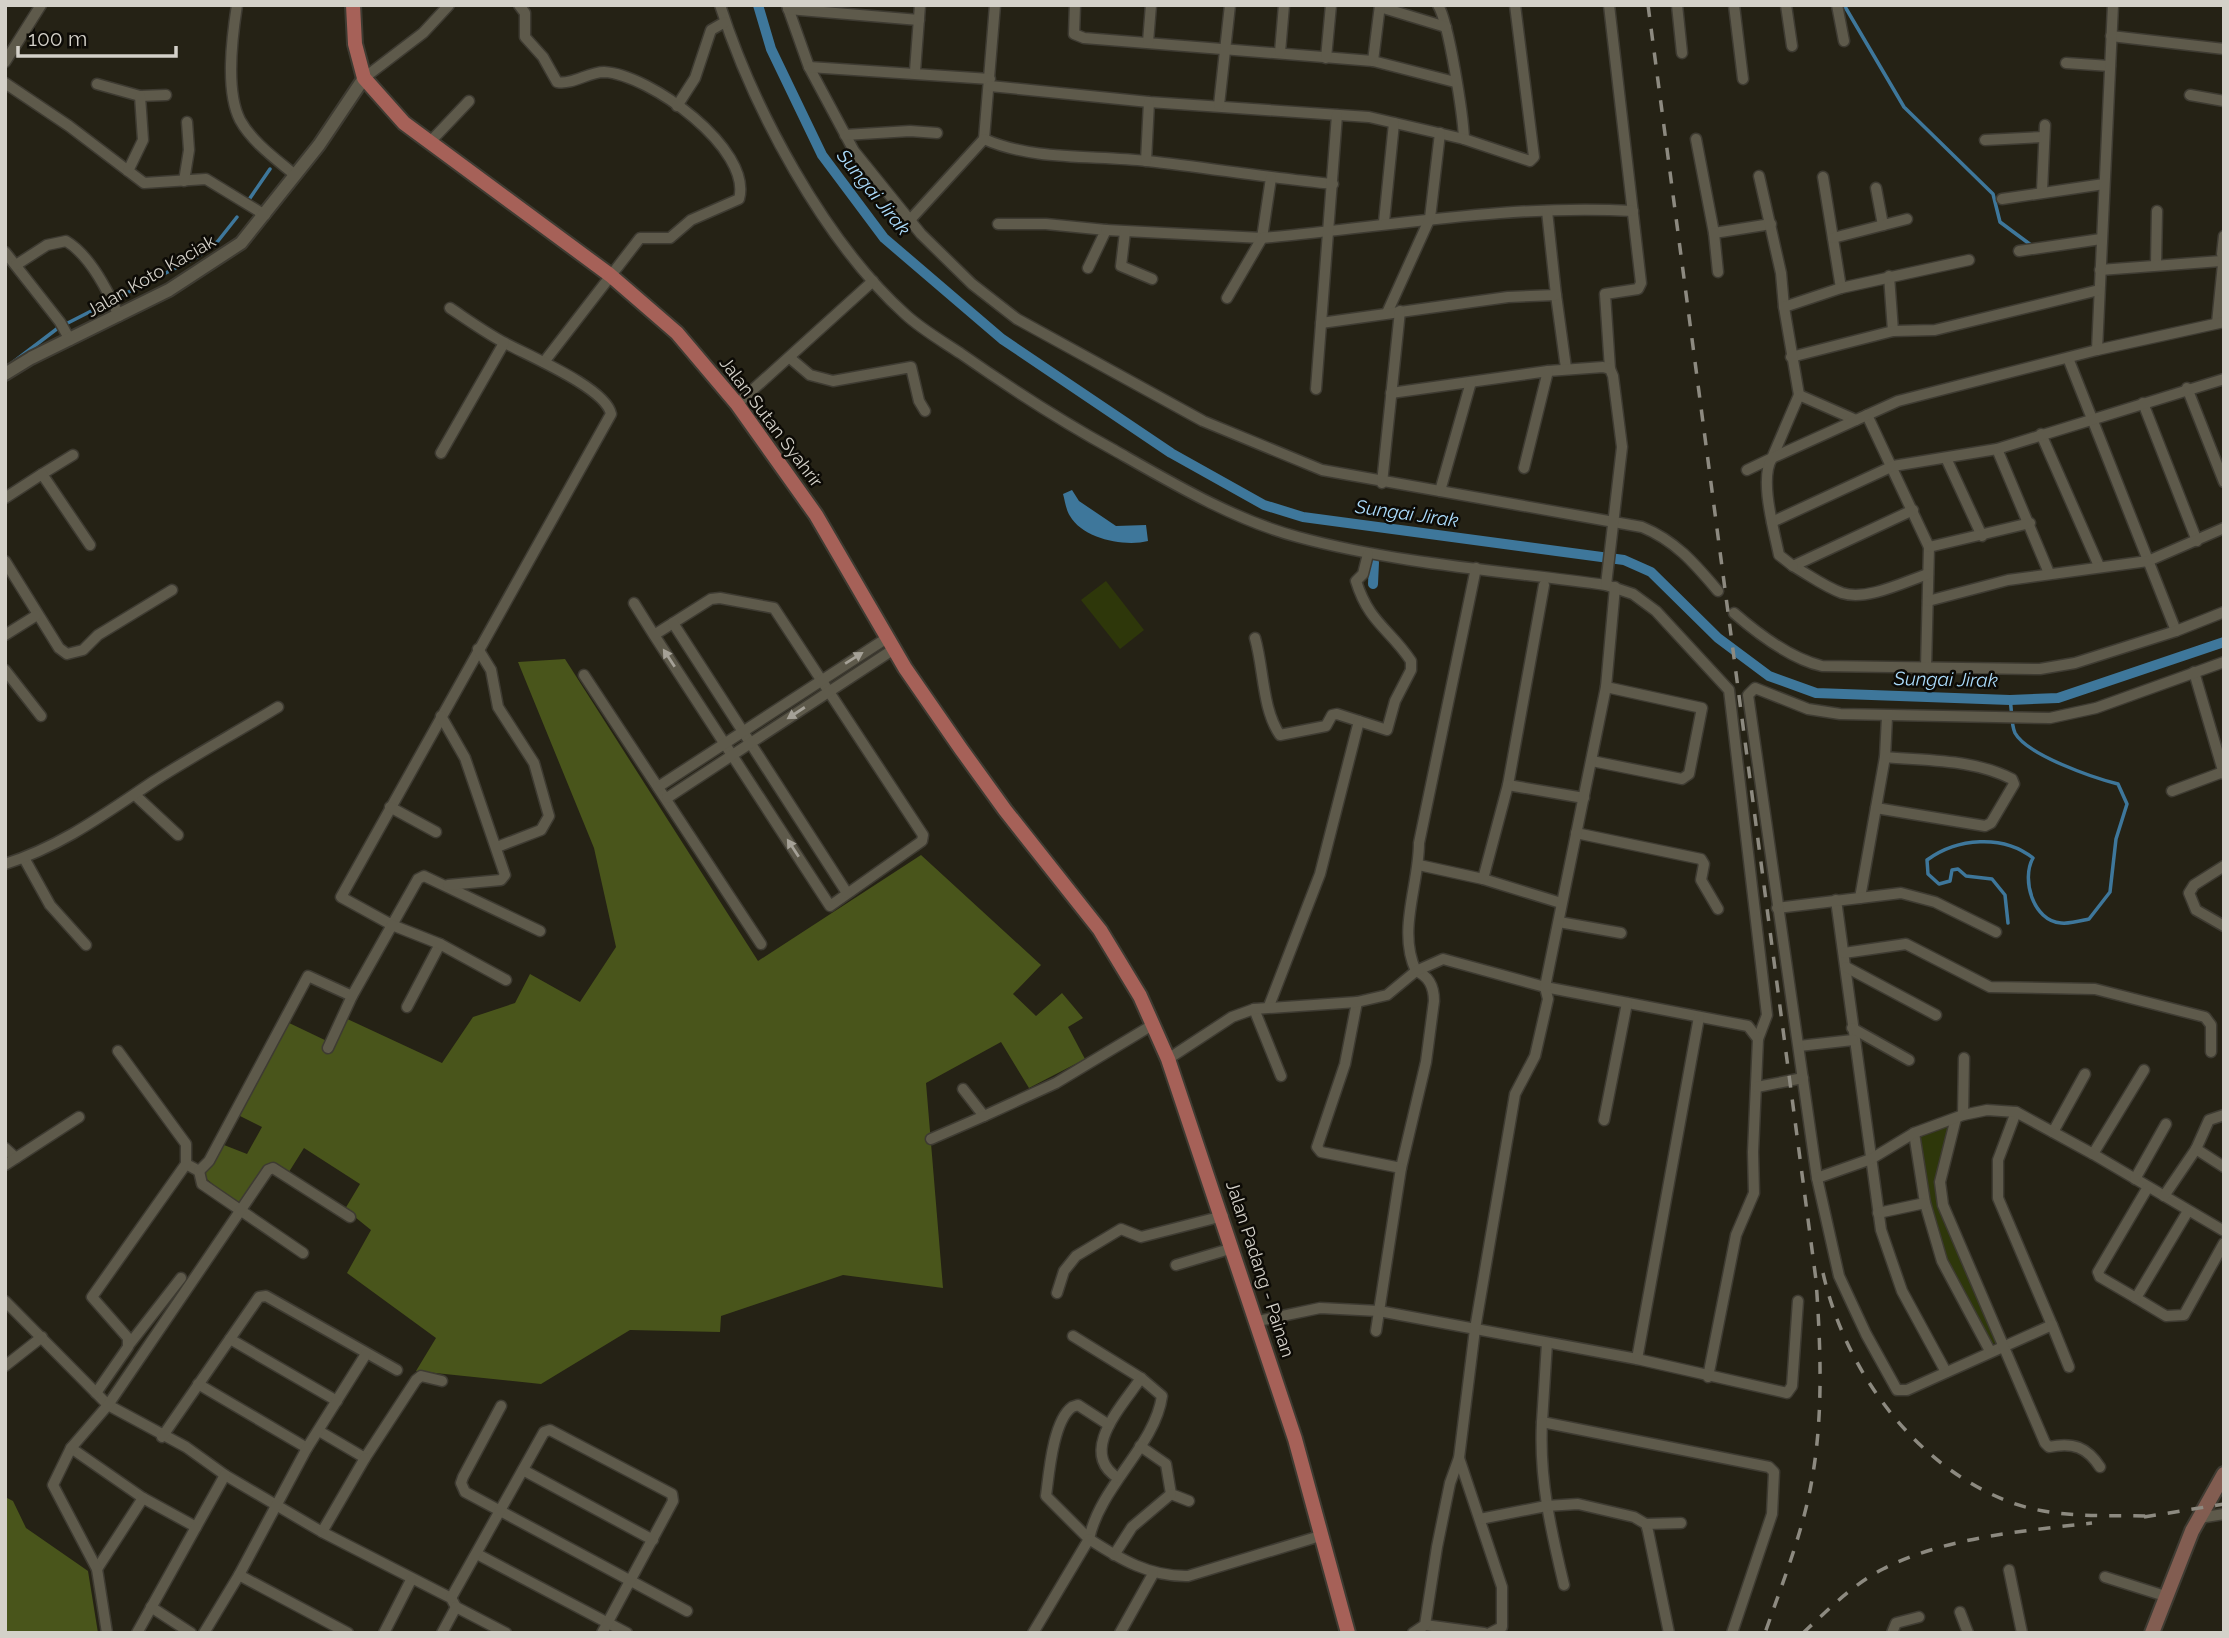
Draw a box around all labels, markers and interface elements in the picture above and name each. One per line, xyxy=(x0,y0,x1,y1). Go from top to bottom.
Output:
scale bar xyxy=(18,14,175,58)
text: 100 m xyxy=(28,26,87,51)
water label: Sungai Jirak xyxy=(832,144,915,239)
street label: Jalan Koto Kaciak xyxy=(83,230,219,321)
street label: Jalan Sutan Syahrir xyxy=(716,352,828,492)
water label: Sungai Jirak xyxy=(1353,495,1460,531)
one-way arrow xyxy=(663,648,676,667)
one-way arrow xyxy=(844,652,863,665)
water label: Sungai Jirak xyxy=(1893,667,1998,691)
one-way arrow xyxy=(786,707,806,720)
one-way arrow xyxy=(787,839,800,858)
street label: Jalan Padang - Painan xyxy=(1222,1178,1299,1360)

